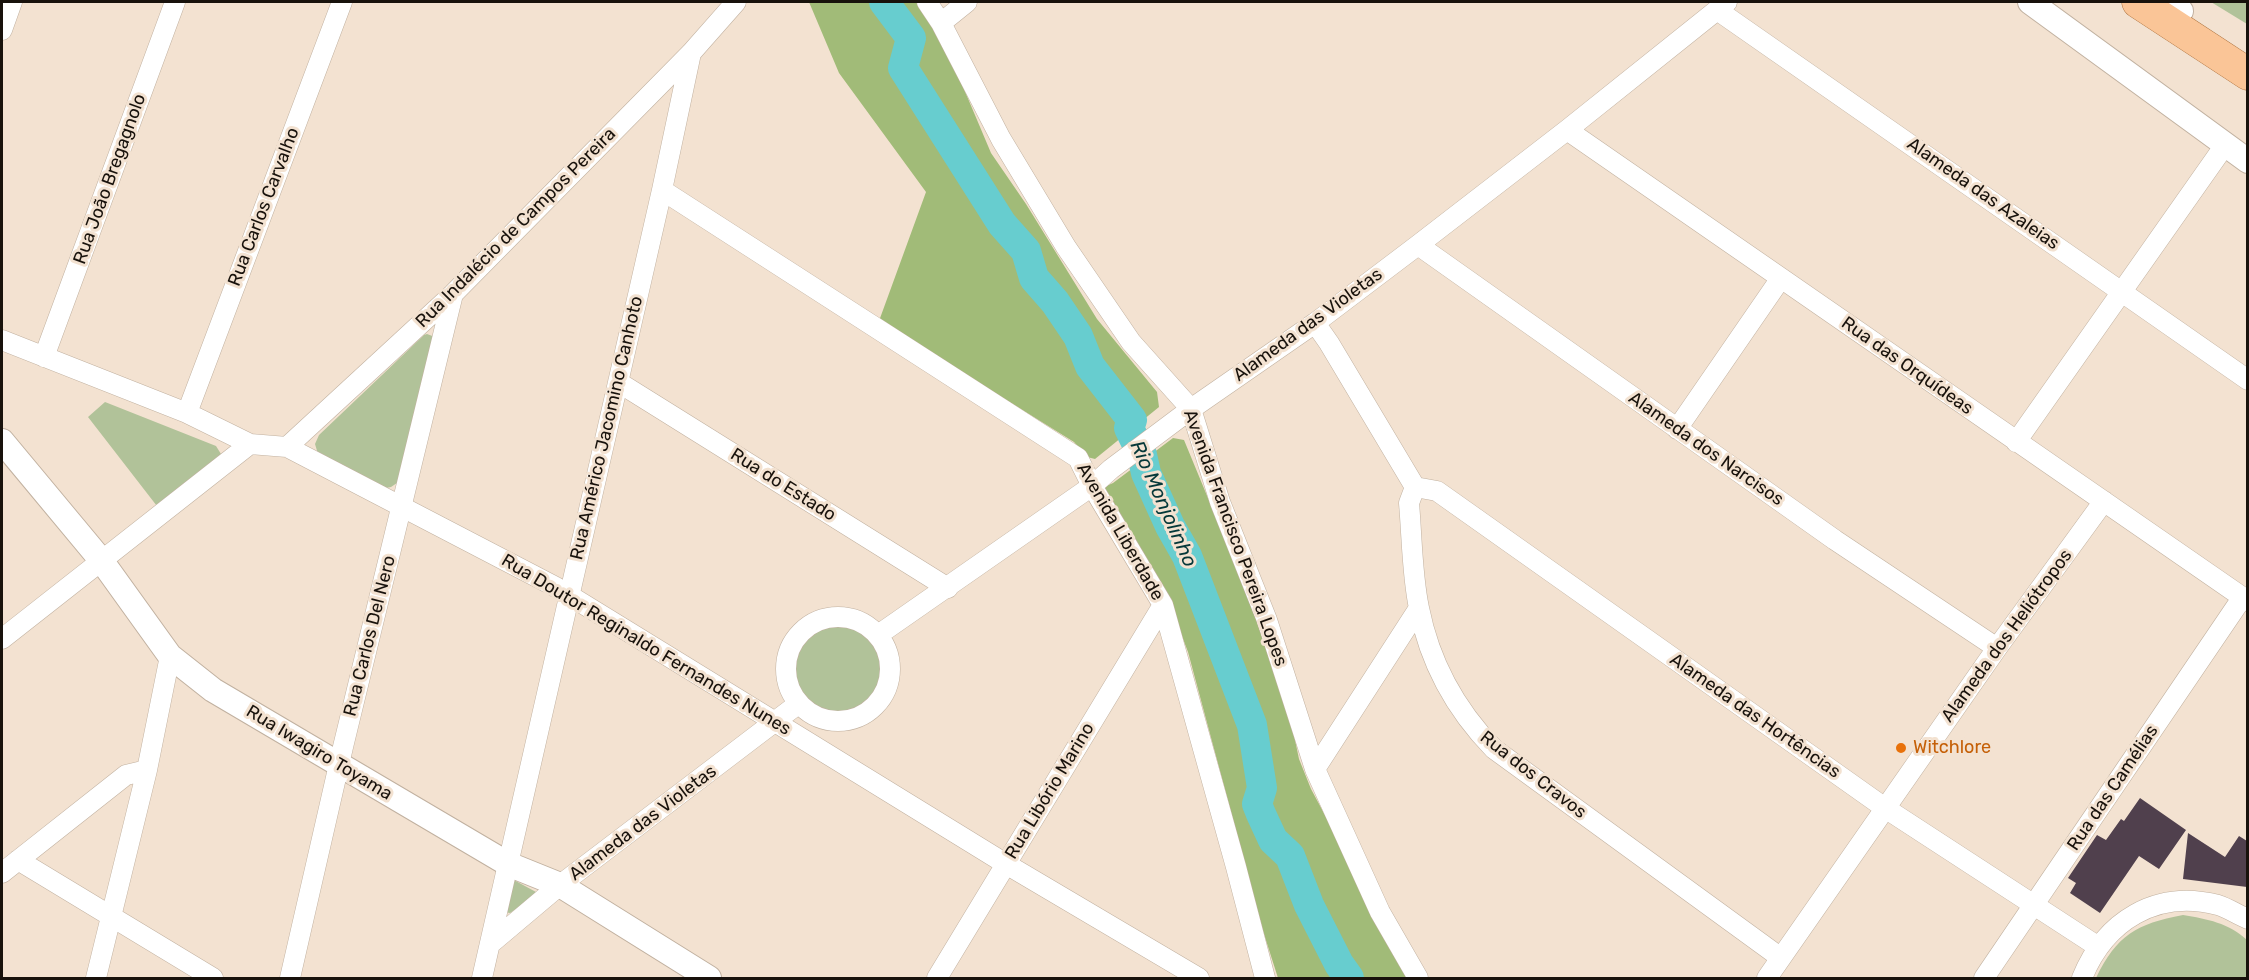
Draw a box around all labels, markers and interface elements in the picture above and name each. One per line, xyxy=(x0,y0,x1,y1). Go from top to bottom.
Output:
street label: Rua João Bregagnolo xyxy=(69,91,151,267)
street label: Rua Indalécio de Campos Pereira xyxy=(412,124,620,332)
street label: Rua Carlos Carvalho xyxy=(224,125,304,289)
street label: Alameda das Azaleias xyxy=(1903,133,2063,255)
street label: Alameda das Violetas xyxy=(1229,264,1387,386)
street label: Rua Américo Jacomino Canhoto xyxy=(566,294,648,562)
street label: Rua das Orquídeas xyxy=(1837,312,1977,420)
street label: Alameda dos Narcisos xyxy=(1624,387,1788,511)
street label: Avenida Francisco Pereira Lopes xyxy=(1178,407,1292,669)
water label: Rio Monjolinho xyxy=(1124,437,1202,571)
street label: Rua do Estado xyxy=(726,444,840,526)
street label: Avenida Liberdade xyxy=(1072,460,1168,604)
street label: Alameda dos Heliótropos xyxy=(1937,545,2077,727)
street label: Rua Doutor Reginaldo Fernandes Nunes xyxy=(497,550,795,740)
street label: Rua Carlos Del Nero xyxy=(340,553,400,719)
street label: Alameda das Hortências xyxy=(1666,649,1844,783)
street label: Rua Iwagiro Toyama xyxy=(242,701,396,805)
street label: Rua Libório Marino xyxy=(1001,719,1099,863)
street label: Rua das Camélias xyxy=(2063,721,2163,855)
street label: Rua dos Cravos xyxy=(1475,727,1591,823)
place label: Witchlore xyxy=(1913,737,1991,759)
marker: Witchlore xyxy=(1894,741,1908,755)
street label: Alameda das Violetas xyxy=(565,761,721,885)

